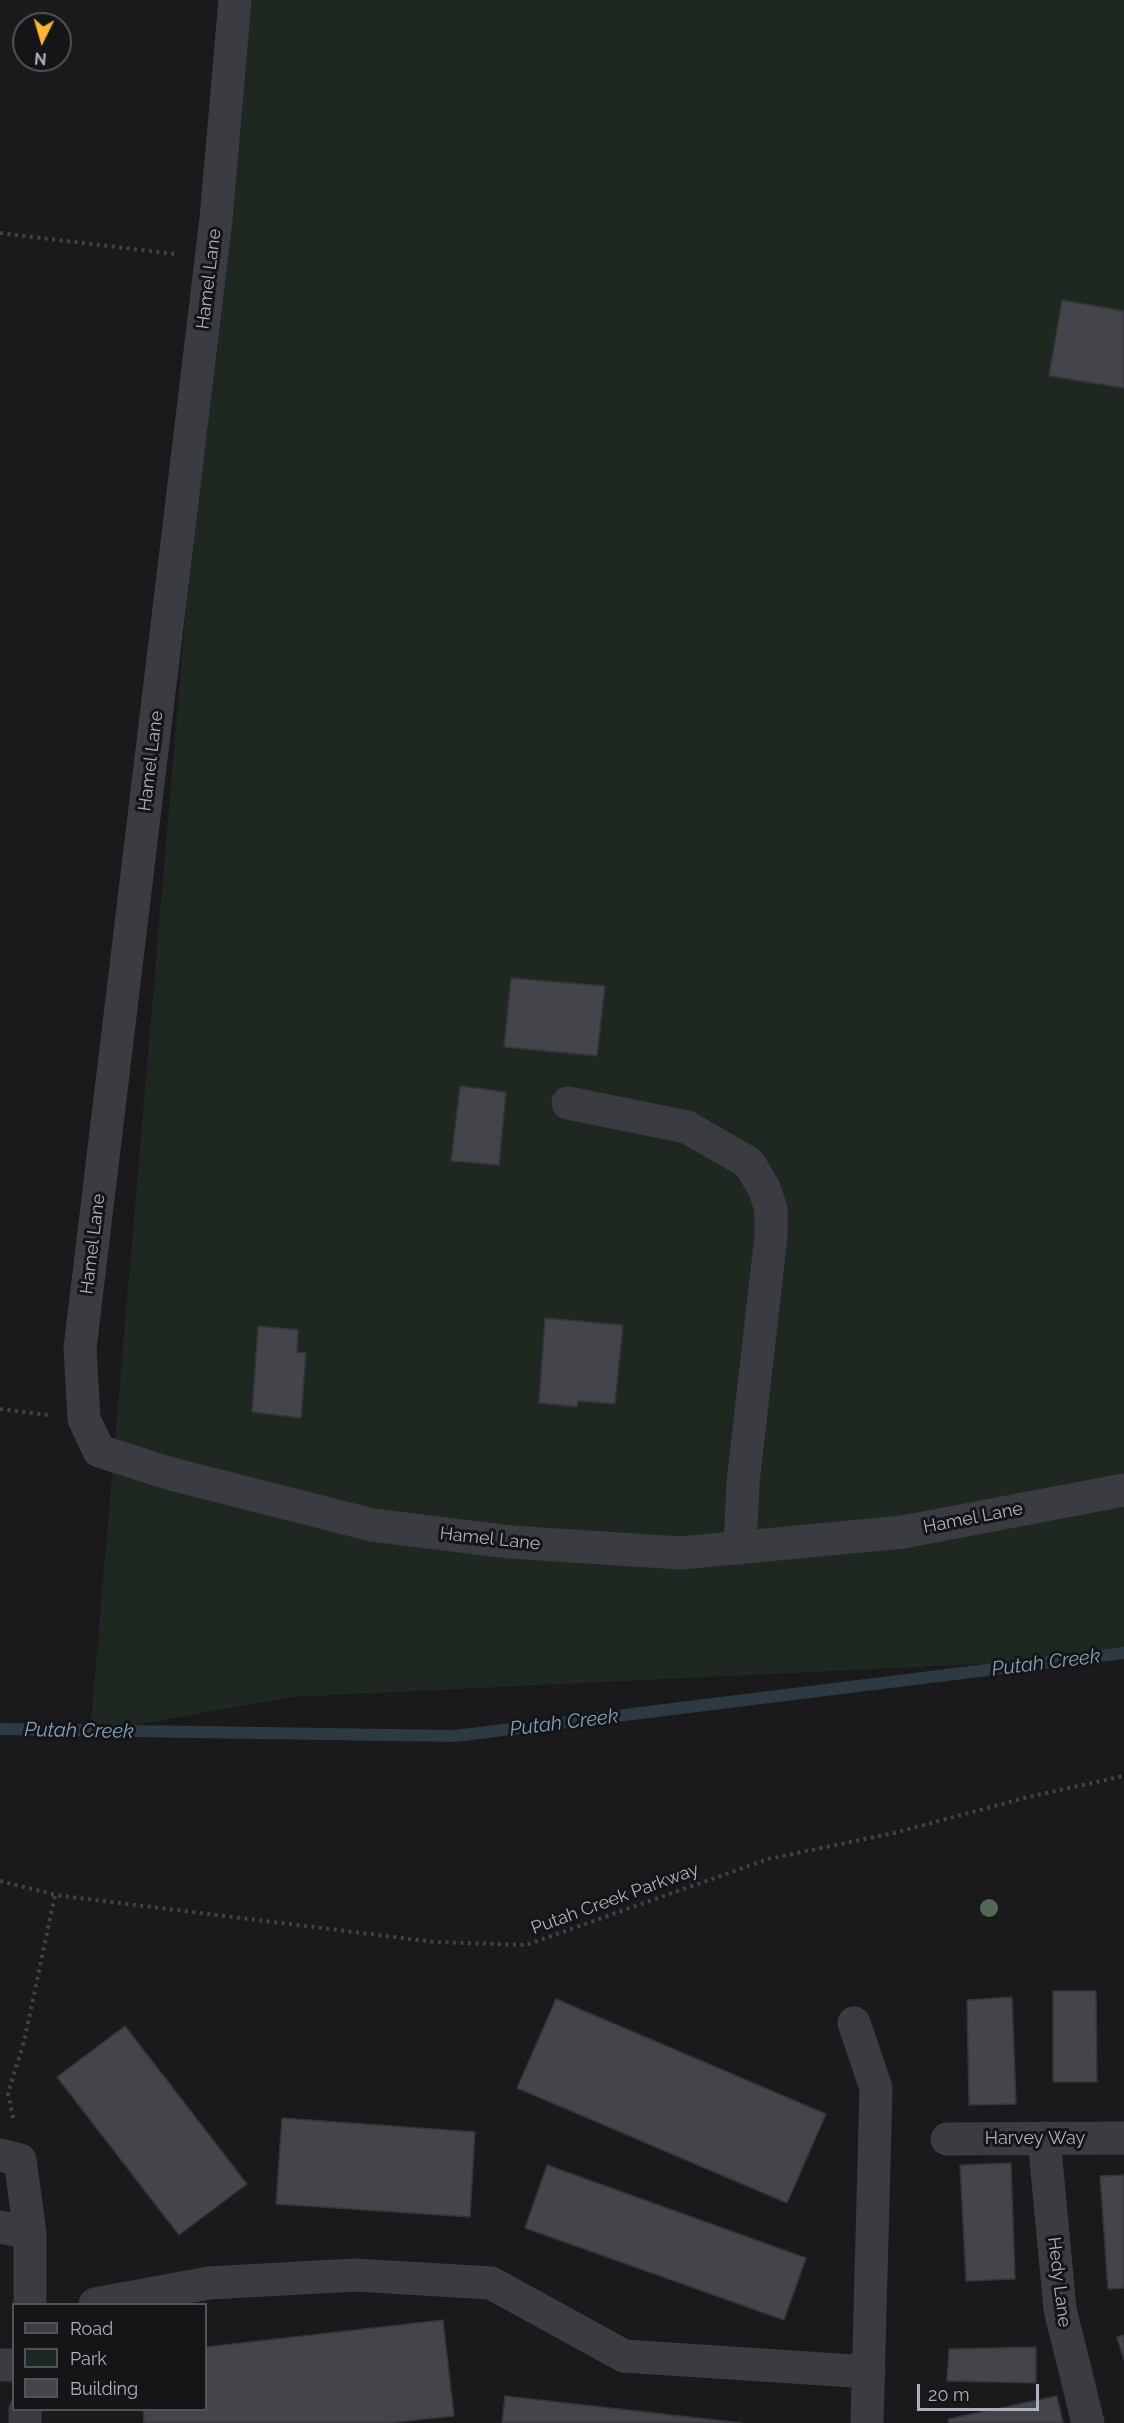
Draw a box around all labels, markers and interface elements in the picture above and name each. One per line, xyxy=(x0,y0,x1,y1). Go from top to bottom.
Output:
north arrow xyxy=(12,12,72,72)
text: N xyxy=(34,48,47,68)
street label: Hamel Lane xyxy=(192,228,226,330)
street label: Hamel Lane xyxy=(134,710,168,812)
street label: Hamel Lane xyxy=(76,1193,110,1295)
street label: Hamel Lane xyxy=(921,1498,1025,1538)
street label: Hamel Lane xyxy=(439,1523,541,1555)
water label: Putah Creek xyxy=(990,1644,1102,1682)
water label: Putah Creek xyxy=(508,1704,620,1742)
water label: Putah Creek xyxy=(24,1718,134,1744)
street label: Putah Creek Parkway xyxy=(528,1859,702,1939)
street label: Harvey Way xyxy=(985,2128,1085,2150)
street label: Hedy Lane xyxy=(1043,2236,1075,2328)
legend xyxy=(12,2303,207,2411)
text: Road xyxy=(70,2318,113,2339)
text: Park xyxy=(70,2348,107,2369)
scale bar xyxy=(920,2372,1042,2410)
text: Building xyxy=(70,2378,138,2399)
text: 20 m xyxy=(928,2384,970,2405)

